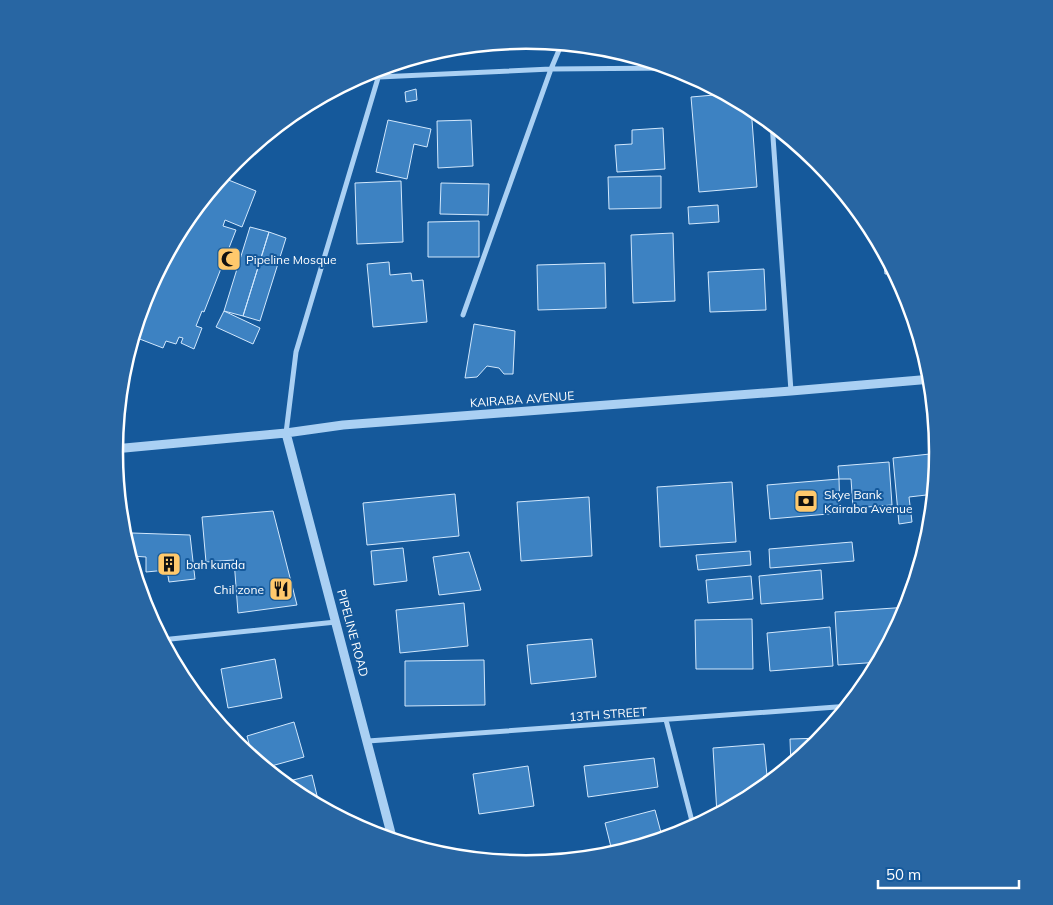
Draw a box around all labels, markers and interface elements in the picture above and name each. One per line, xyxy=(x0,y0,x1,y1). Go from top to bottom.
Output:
mosque icon: Pipeline Mosque xyxy=(216,246,242,272)
place label: Pipeline Mosque xyxy=(246,252,337,267)
street label: KAIRABA AVENUE xyxy=(469,388,575,410)
place label: Skye Bank Kairaba Avenue xyxy=(824,487,913,516)
bank icon: Skye Bank Kairaba Avenue xyxy=(793,488,819,514)
building icon: bah kunda xyxy=(156,551,182,577)
place label: bah kunda xyxy=(186,557,245,572)
restaurant icon: Chil zone xyxy=(268,576,294,602)
place label: Chil zone xyxy=(213,582,264,597)
street label: PIPELINE ROAD xyxy=(334,588,372,678)
street label: 13TH STREET xyxy=(569,704,648,724)
scale bar xyxy=(878,858,1019,890)
text: 50 m xyxy=(886,865,921,884)

